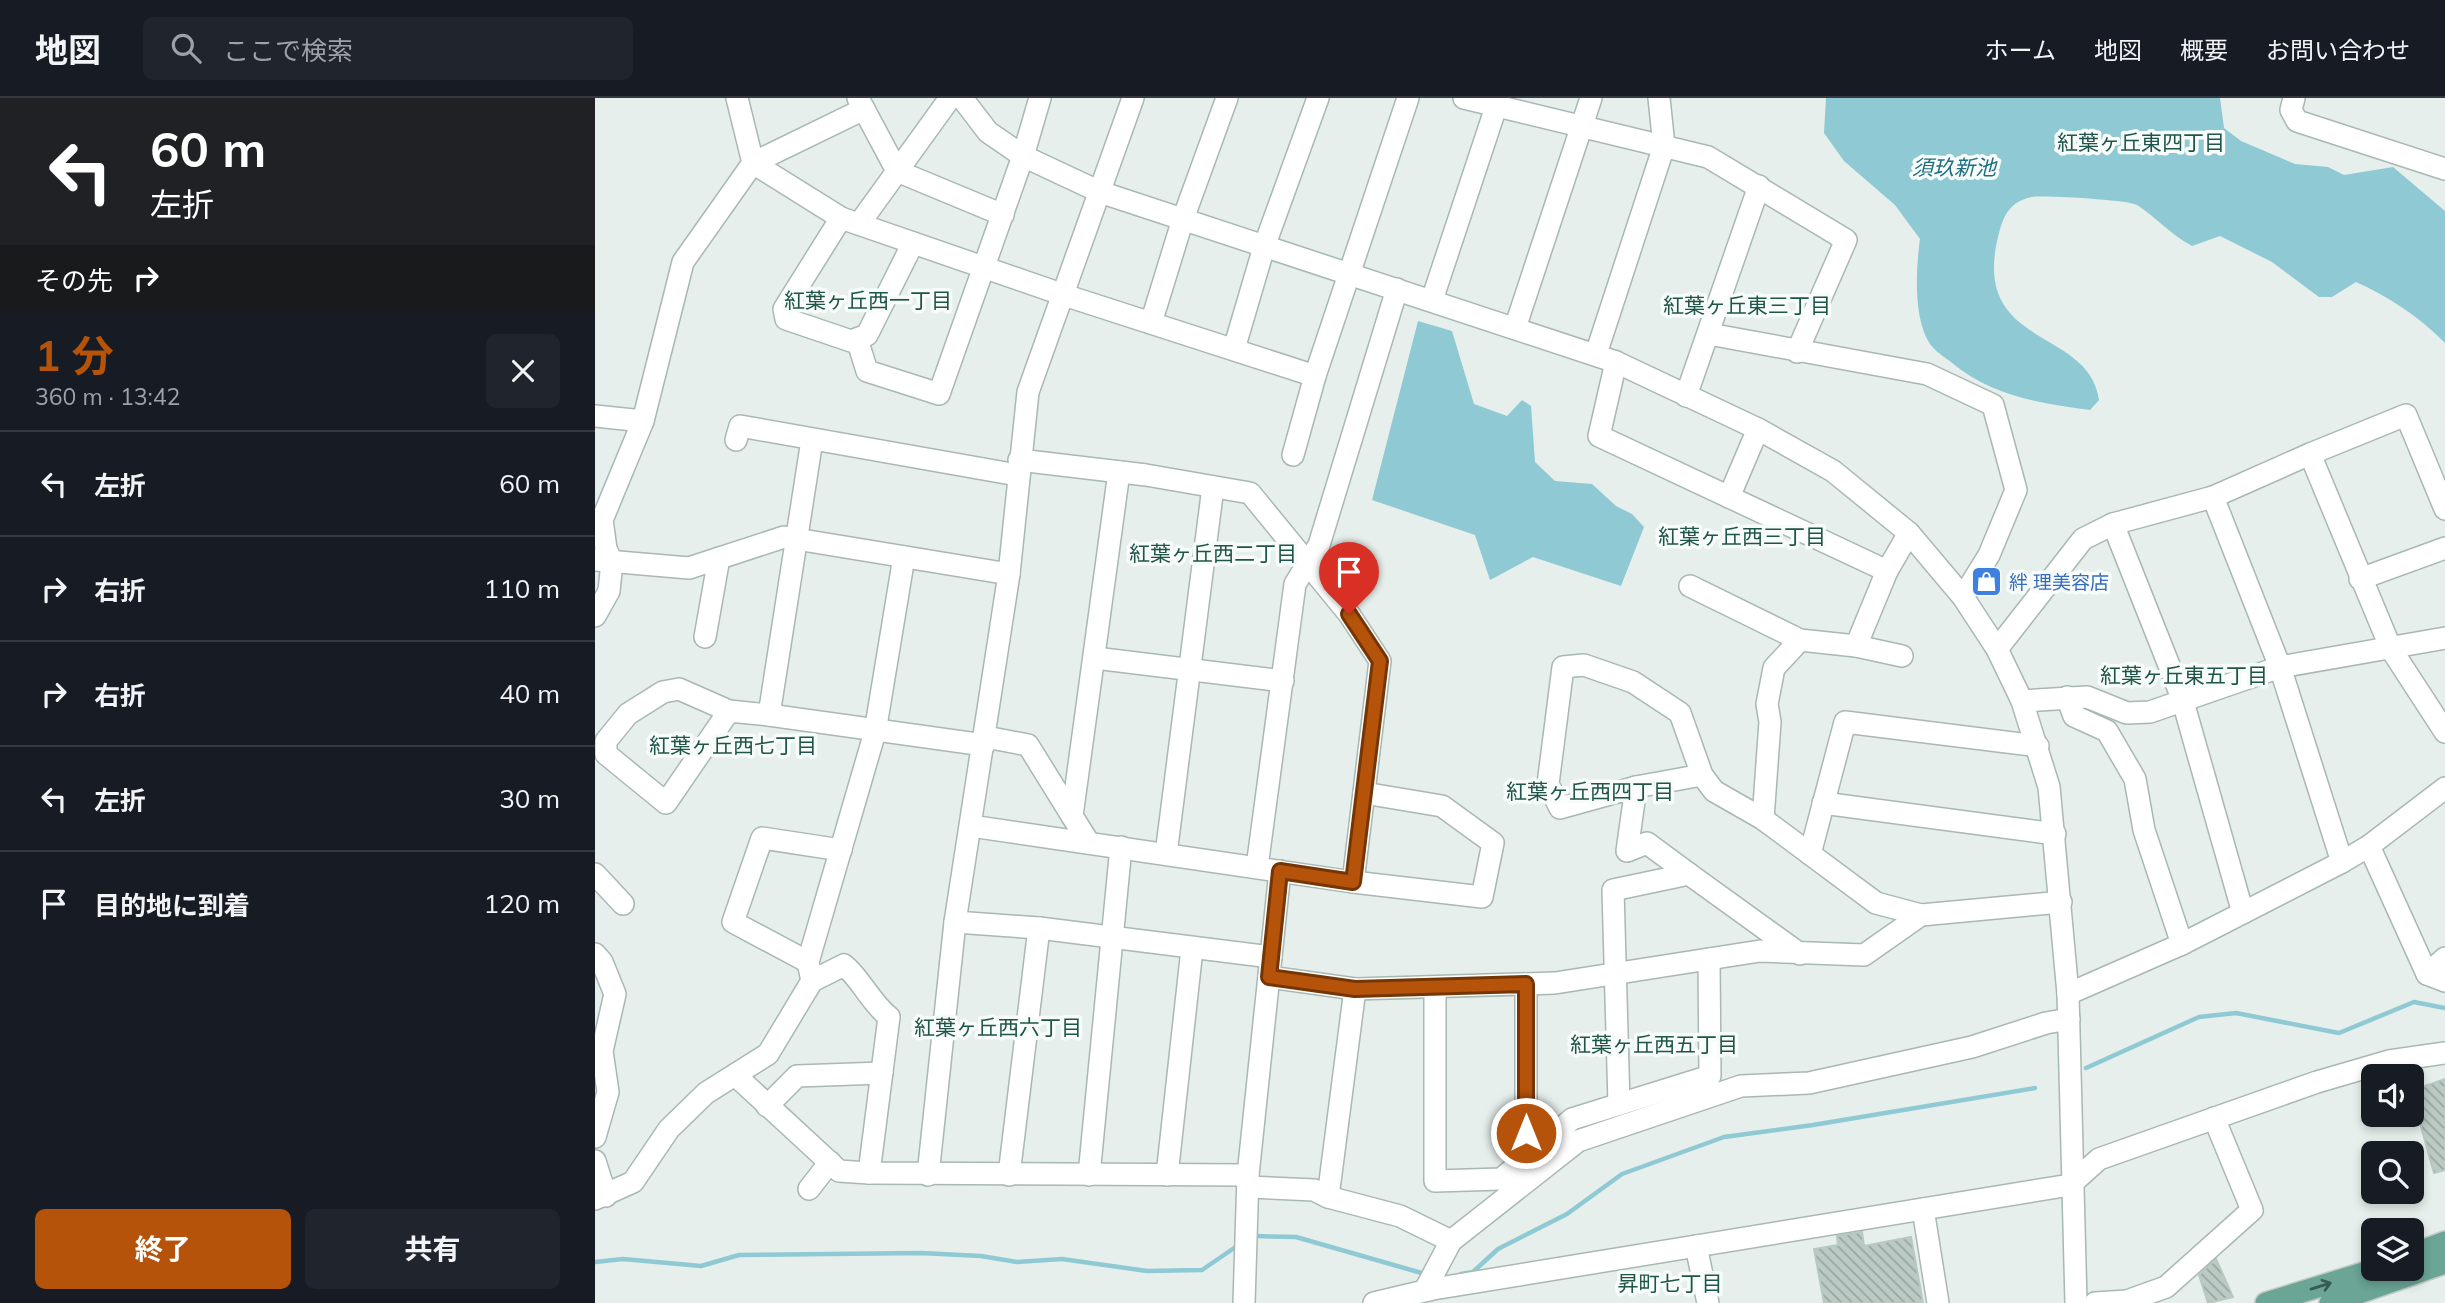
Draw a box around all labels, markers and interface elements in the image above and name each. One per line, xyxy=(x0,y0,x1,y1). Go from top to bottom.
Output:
search box xyxy=(143,17,633,80)
text: 地図 xyxy=(35,29,101,70)
icon: search xyxy=(167,29,205,67)
text: ここで検索 xyxy=(223,34,353,67)
text: ホーム xyxy=(1985,35,2056,65)
text: 地図 xyxy=(2094,35,2142,65)
text: 概要 xyxy=(2180,35,2228,65)
text: お問い合わせ xyxy=(2266,35,2410,65)
text: 60 m xyxy=(150,118,266,179)
icon: left xyxy=(35,126,126,217)
district label: 紅葉ヶ丘東四丁目 xyxy=(2057,129,2225,155)
water label: 須玖新池 xyxy=(1912,154,1998,180)
text: 左折 xyxy=(150,184,214,224)
icon: right xyxy=(127,259,165,297)
text: その先 xyxy=(35,264,113,297)
district label: 紅葉ヶ丘西一丁目 xyxy=(784,287,952,313)
district label: 紅葉ヶ丘東三丁目 xyxy=(1663,292,1831,318)
text: 1 分 xyxy=(35,329,114,382)
button: close xyxy=(486,334,560,408)
text: 360 m · 13:42 xyxy=(35,382,180,411)
icon: left xyxy=(35,465,73,503)
text: 60 m xyxy=(499,467,560,500)
text: 左折 xyxy=(94,469,146,502)
district label: 紅葉ヶ丘西三丁目 xyxy=(1658,523,1826,549)
district label: 紅葉ヶ丘西二丁目 xyxy=(1129,540,1297,566)
pin xyxy=(1319,542,1379,614)
icon: arrive xyxy=(1330,553,1368,591)
shop icon: 絆 理美容店 xyxy=(1969,565,2003,599)
icon: right xyxy=(35,570,73,608)
place label: 絆 理美容店 xyxy=(2009,570,2109,594)
text: 110 m xyxy=(484,572,560,605)
text: 右折 xyxy=(94,574,146,607)
district label: 紅葉ヶ丘東五丁目 xyxy=(2100,662,2268,688)
icon: right xyxy=(35,675,73,713)
text: 40 m xyxy=(499,677,560,710)
text: 右折 xyxy=(94,679,146,712)
district label: 紅葉ヶ丘西七丁目 xyxy=(649,732,817,758)
district label: 紅葉ヶ丘西四丁目 xyxy=(1506,778,1674,804)
icon: left xyxy=(35,780,73,818)
text: 30 m xyxy=(499,782,560,815)
text: 左折 xyxy=(94,784,146,817)
icon: arrive xyxy=(35,885,73,923)
text: 120 m xyxy=(484,887,560,920)
text: 目的地に到着 xyxy=(94,889,250,922)
district label: 紅葉ヶ丘西六丁目 xyxy=(914,1014,1082,1040)
district label: 紅葉ヶ丘西五丁目 xyxy=(1570,1031,1738,1057)
map controls xyxy=(2361,1064,2424,1281)
button: sound xyxy=(2361,1064,2424,1127)
position arrow xyxy=(1489,1096,1563,1170)
button: search xyxy=(2361,1141,2424,1204)
button: 終了 xyxy=(35,1209,291,1289)
button: 共有 xyxy=(305,1209,560,1289)
button: layers xyxy=(2361,1218,2424,1281)
district label: 昇町七丁目 xyxy=(1618,1270,1723,1296)
one-way arrow xyxy=(2309,1279,2331,1291)

